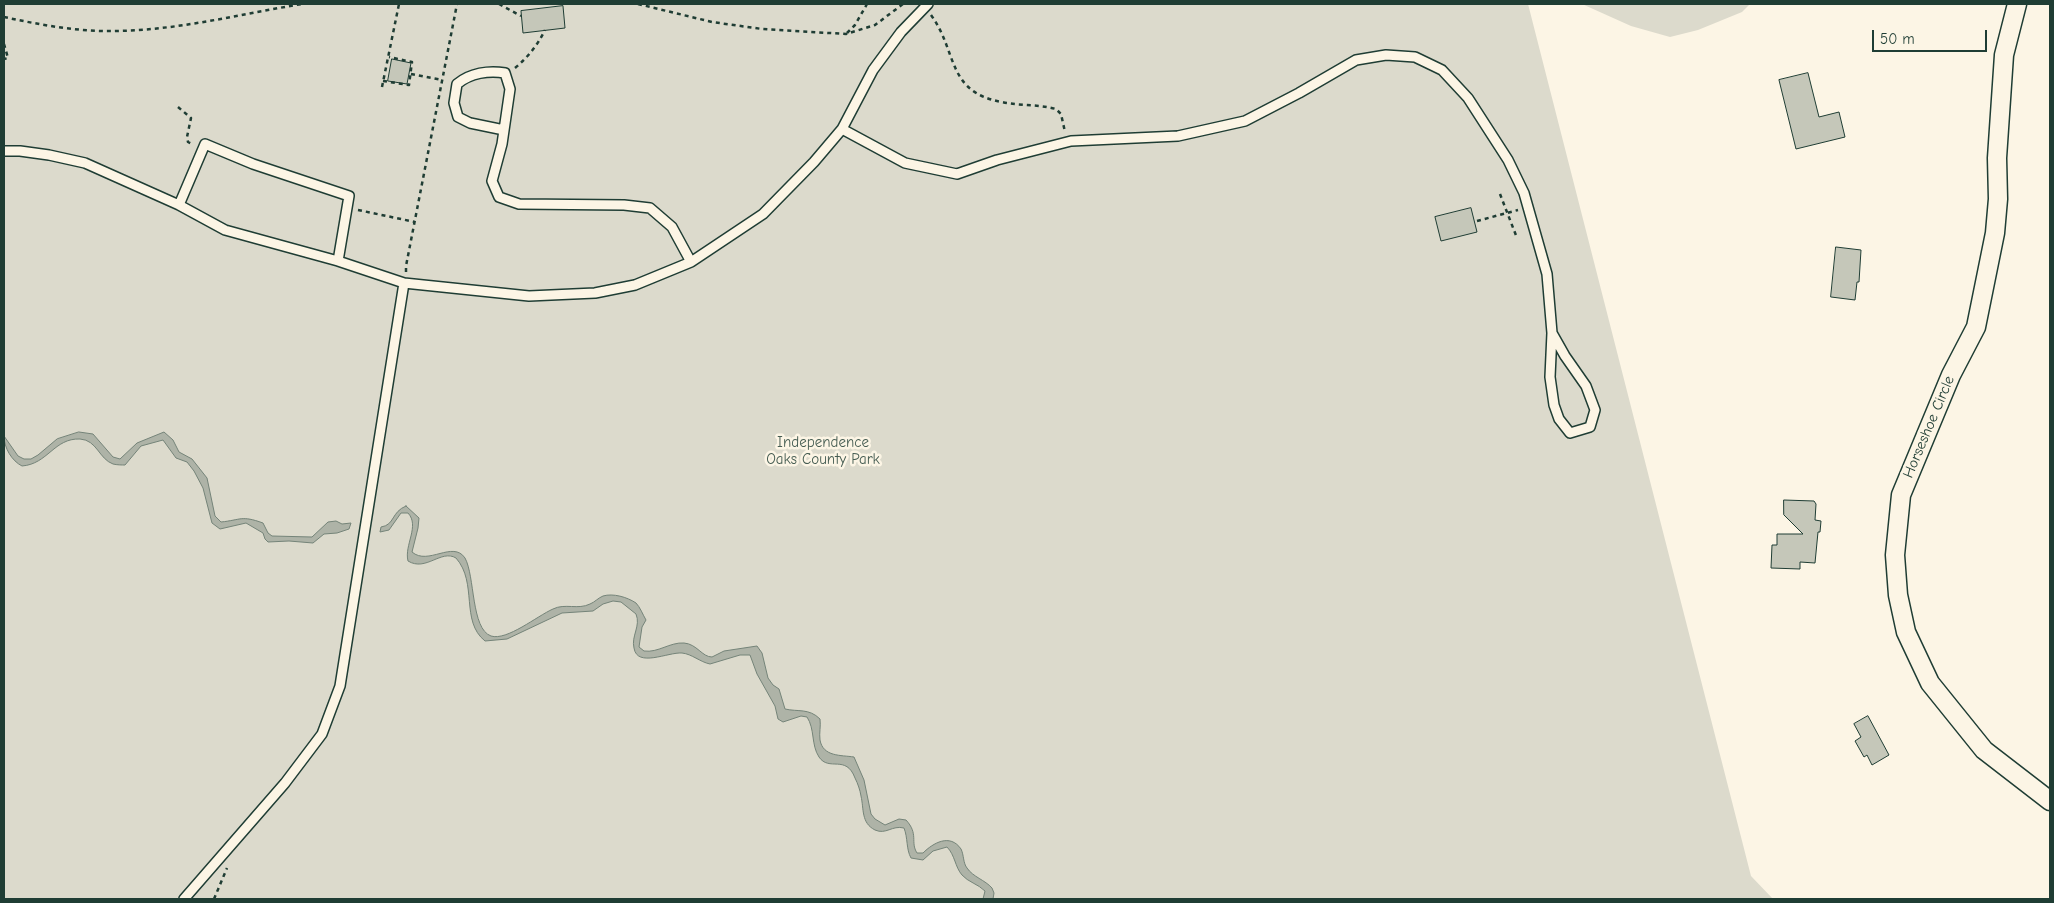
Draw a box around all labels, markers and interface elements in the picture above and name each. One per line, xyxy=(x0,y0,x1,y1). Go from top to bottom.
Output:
scale bar xyxy=(1874,20,1989,52)
text: 50 m xyxy=(1880,30,1915,48)
street label: Horseshoe Circle xyxy=(1899,373,1959,481)
park label: Independence Oaks County Park xyxy=(766,434,880,469)

